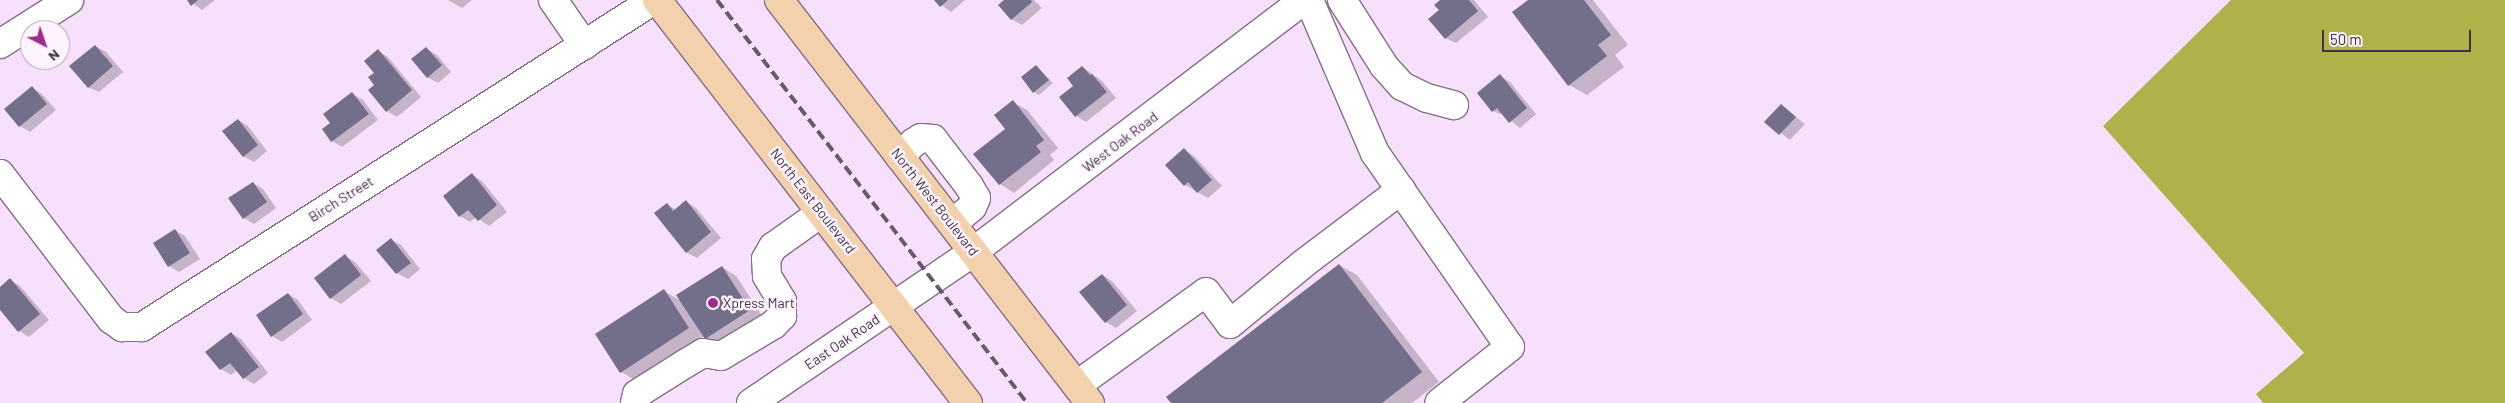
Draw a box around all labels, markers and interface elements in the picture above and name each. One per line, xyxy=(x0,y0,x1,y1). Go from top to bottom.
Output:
north arrow xyxy=(20,20,70,70)
scale bar xyxy=(2325,20,2474,52)
text: 50 m xyxy=(2330,30,2362,48)
text: N xyxy=(45,46,64,65)
street label: West Oak Road xyxy=(1079,108,1161,176)
street label: North East Boulevard xyxy=(767,145,859,257)
street label: North West Boulevard xyxy=(888,145,982,259)
street label: Birch Street xyxy=(306,172,376,226)
place label: Xpress Mart xyxy=(723,295,795,311)
marker: Xpress Mart xyxy=(707,297,719,309)
street label: East Oak Road xyxy=(801,311,883,373)

